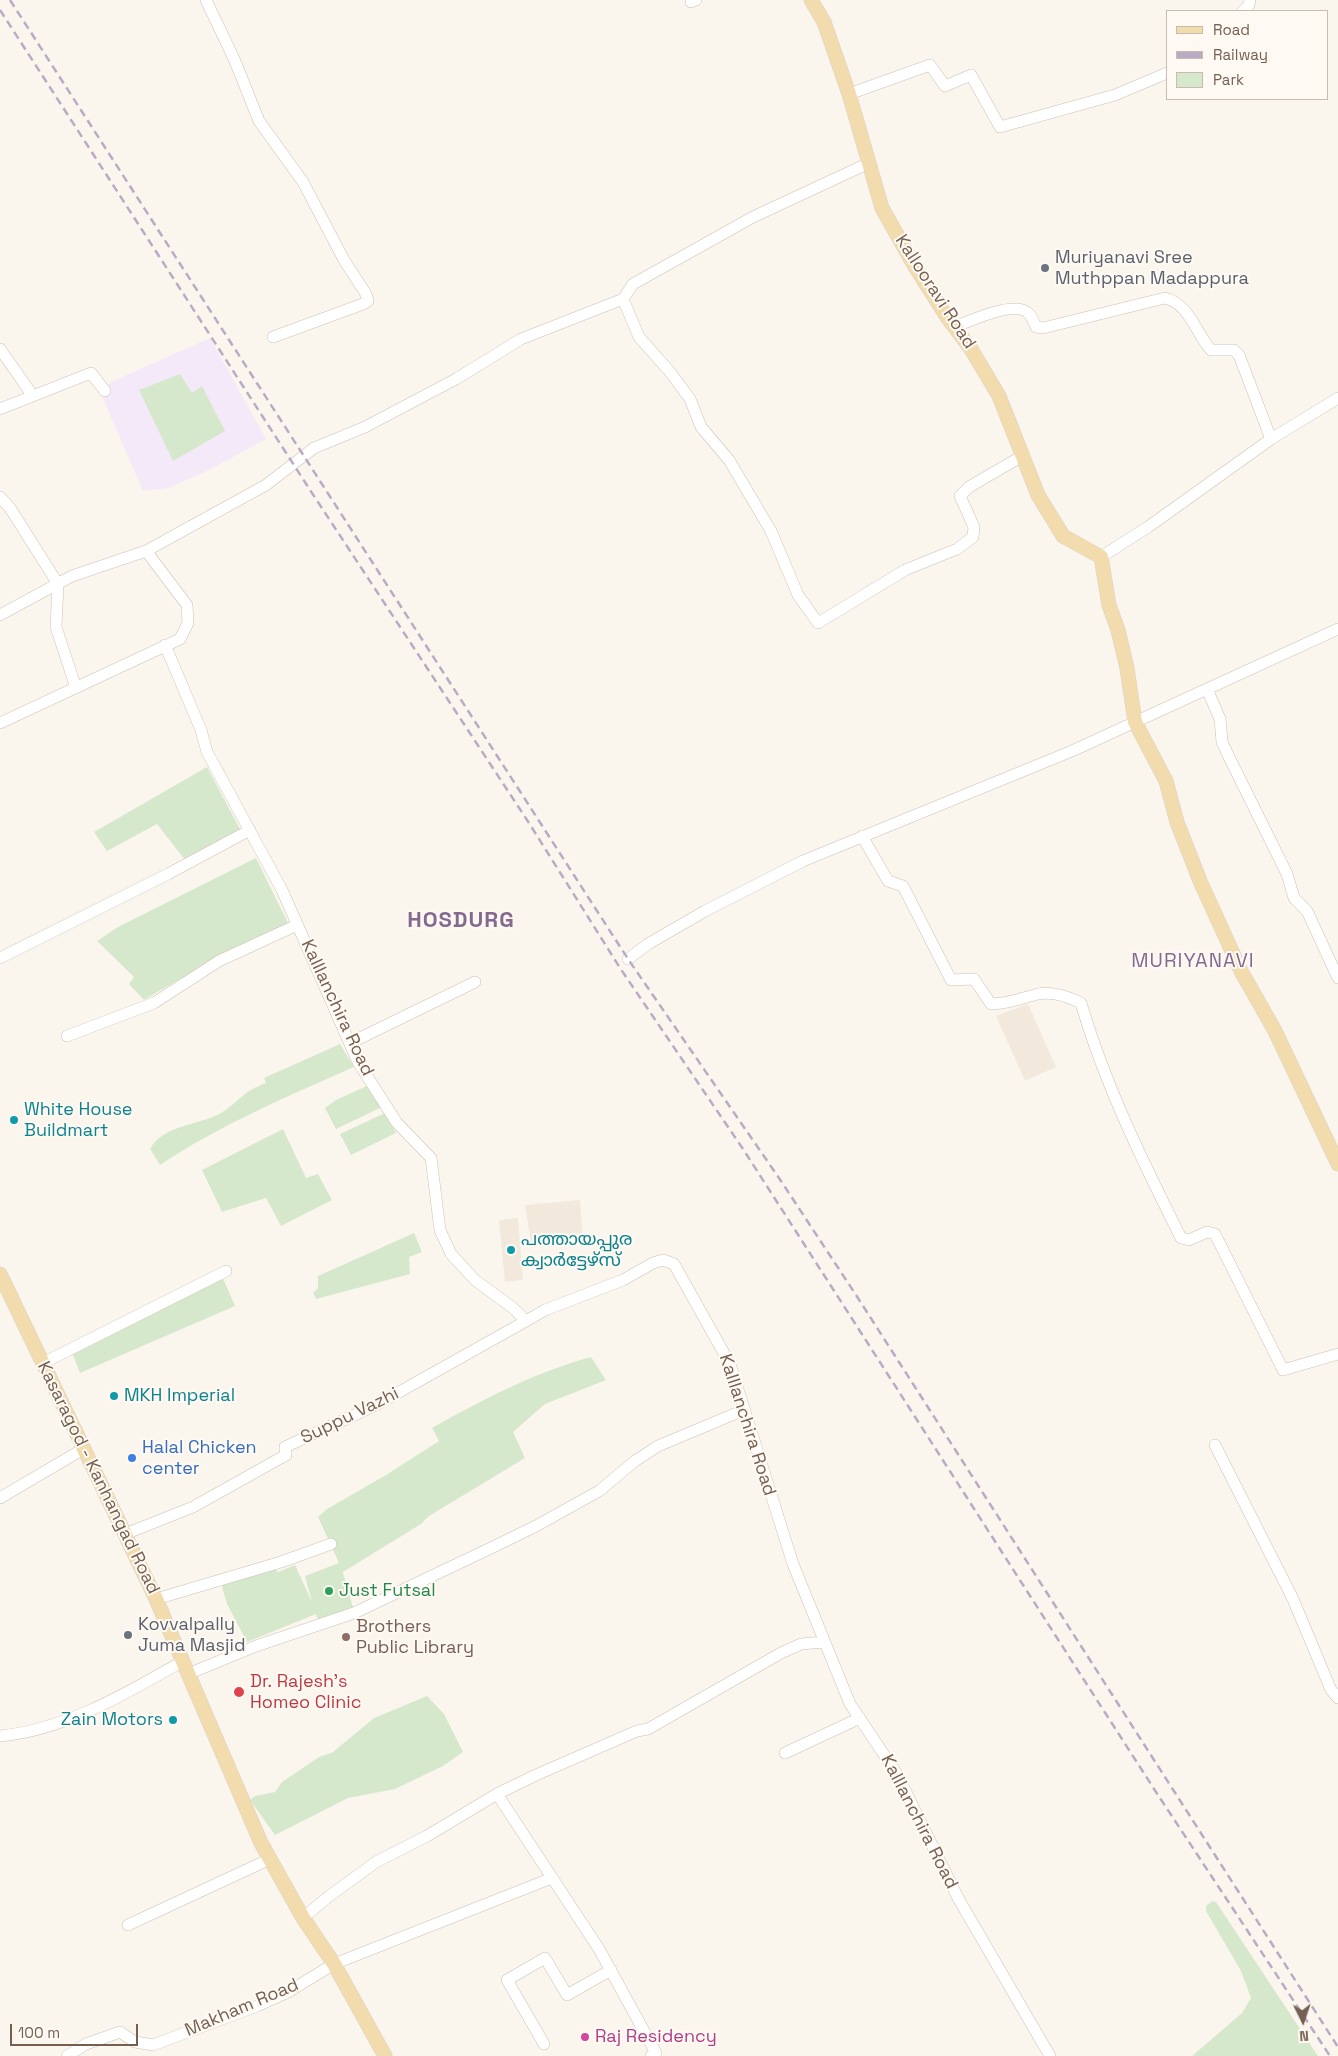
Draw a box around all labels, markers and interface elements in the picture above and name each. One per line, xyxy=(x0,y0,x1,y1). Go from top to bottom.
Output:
legend xyxy=(1166,10,1328,100)
text: Road xyxy=(1213,20,1250,39)
text: Railway xyxy=(1213,45,1268,64)
text: Park xyxy=(1213,70,1244,89)
street label: Kallooravi Road xyxy=(890,231,980,353)
place label: Muriyanavi Sree Muthppan Madappura xyxy=(1055,247,1249,290)
marker: Muriyanavi Sree Muthppan Madappura xyxy=(1039,262,1051,274)
district label: HOSDURG xyxy=(406,908,516,934)
street label: Kalllanchira Road xyxy=(296,936,378,1080)
district label: MURIYANAVI xyxy=(1130,950,1256,974)
place label: White House Buildmart xyxy=(24,1099,133,1142)
marker: White House Buildmart xyxy=(8,1114,20,1126)
place label: പത്തായപ്പുര ക്വാർട്ടേഴ്സ് xyxy=(521,1229,632,1272)
marker: പത്തായപ്പുര ക്വാർട്ടേഴ്സ് xyxy=(505,1244,517,1256)
street label: Kalllanchira Road xyxy=(714,1351,780,1499)
street label: Kasaragod - Kanhangad Road xyxy=(32,1358,164,1598)
street label: Suppu Vazhi xyxy=(297,1383,403,1449)
place label: MKH Imperial xyxy=(124,1385,235,1407)
marker: MKH Imperial xyxy=(108,1390,120,1402)
place label: Halal Chicken center xyxy=(142,1437,257,1480)
marker: Halal Chicken center xyxy=(126,1452,138,1464)
place label: Just Futsal xyxy=(339,1580,436,1602)
marker: Just Futsal xyxy=(323,1585,335,1597)
place label: Kovvalpally Juma Masjid xyxy=(138,1614,245,1656)
place label: Brothers Public Library xyxy=(356,1616,474,1658)
marker: Kovvalpally Juma Masjid xyxy=(122,1629,134,1641)
marker: Brothers Public Library xyxy=(340,1631,352,1643)
place label: Dr. Rajesh's Homeo Clinic xyxy=(250,1671,361,1714)
marker: Dr. Rajesh's Homeo Clinic xyxy=(232,1685,246,1699)
place label: Zain Motors xyxy=(61,1709,163,1731)
marker: Zain Motors xyxy=(167,1714,179,1726)
street label: Kalllanchira Road xyxy=(876,1751,962,1893)
street label: Makham Road xyxy=(182,1974,302,2042)
north arrow xyxy=(1278,1996,1328,2046)
scale bar xyxy=(12,2014,140,2046)
text: 100 m xyxy=(18,2023,60,2042)
place label: Raj Residency xyxy=(595,2026,717,2048)
text: N xyxy=(1299,2027,1309,2045)
marker: Raj Residency xyxy=(579,2031,591,2043)

